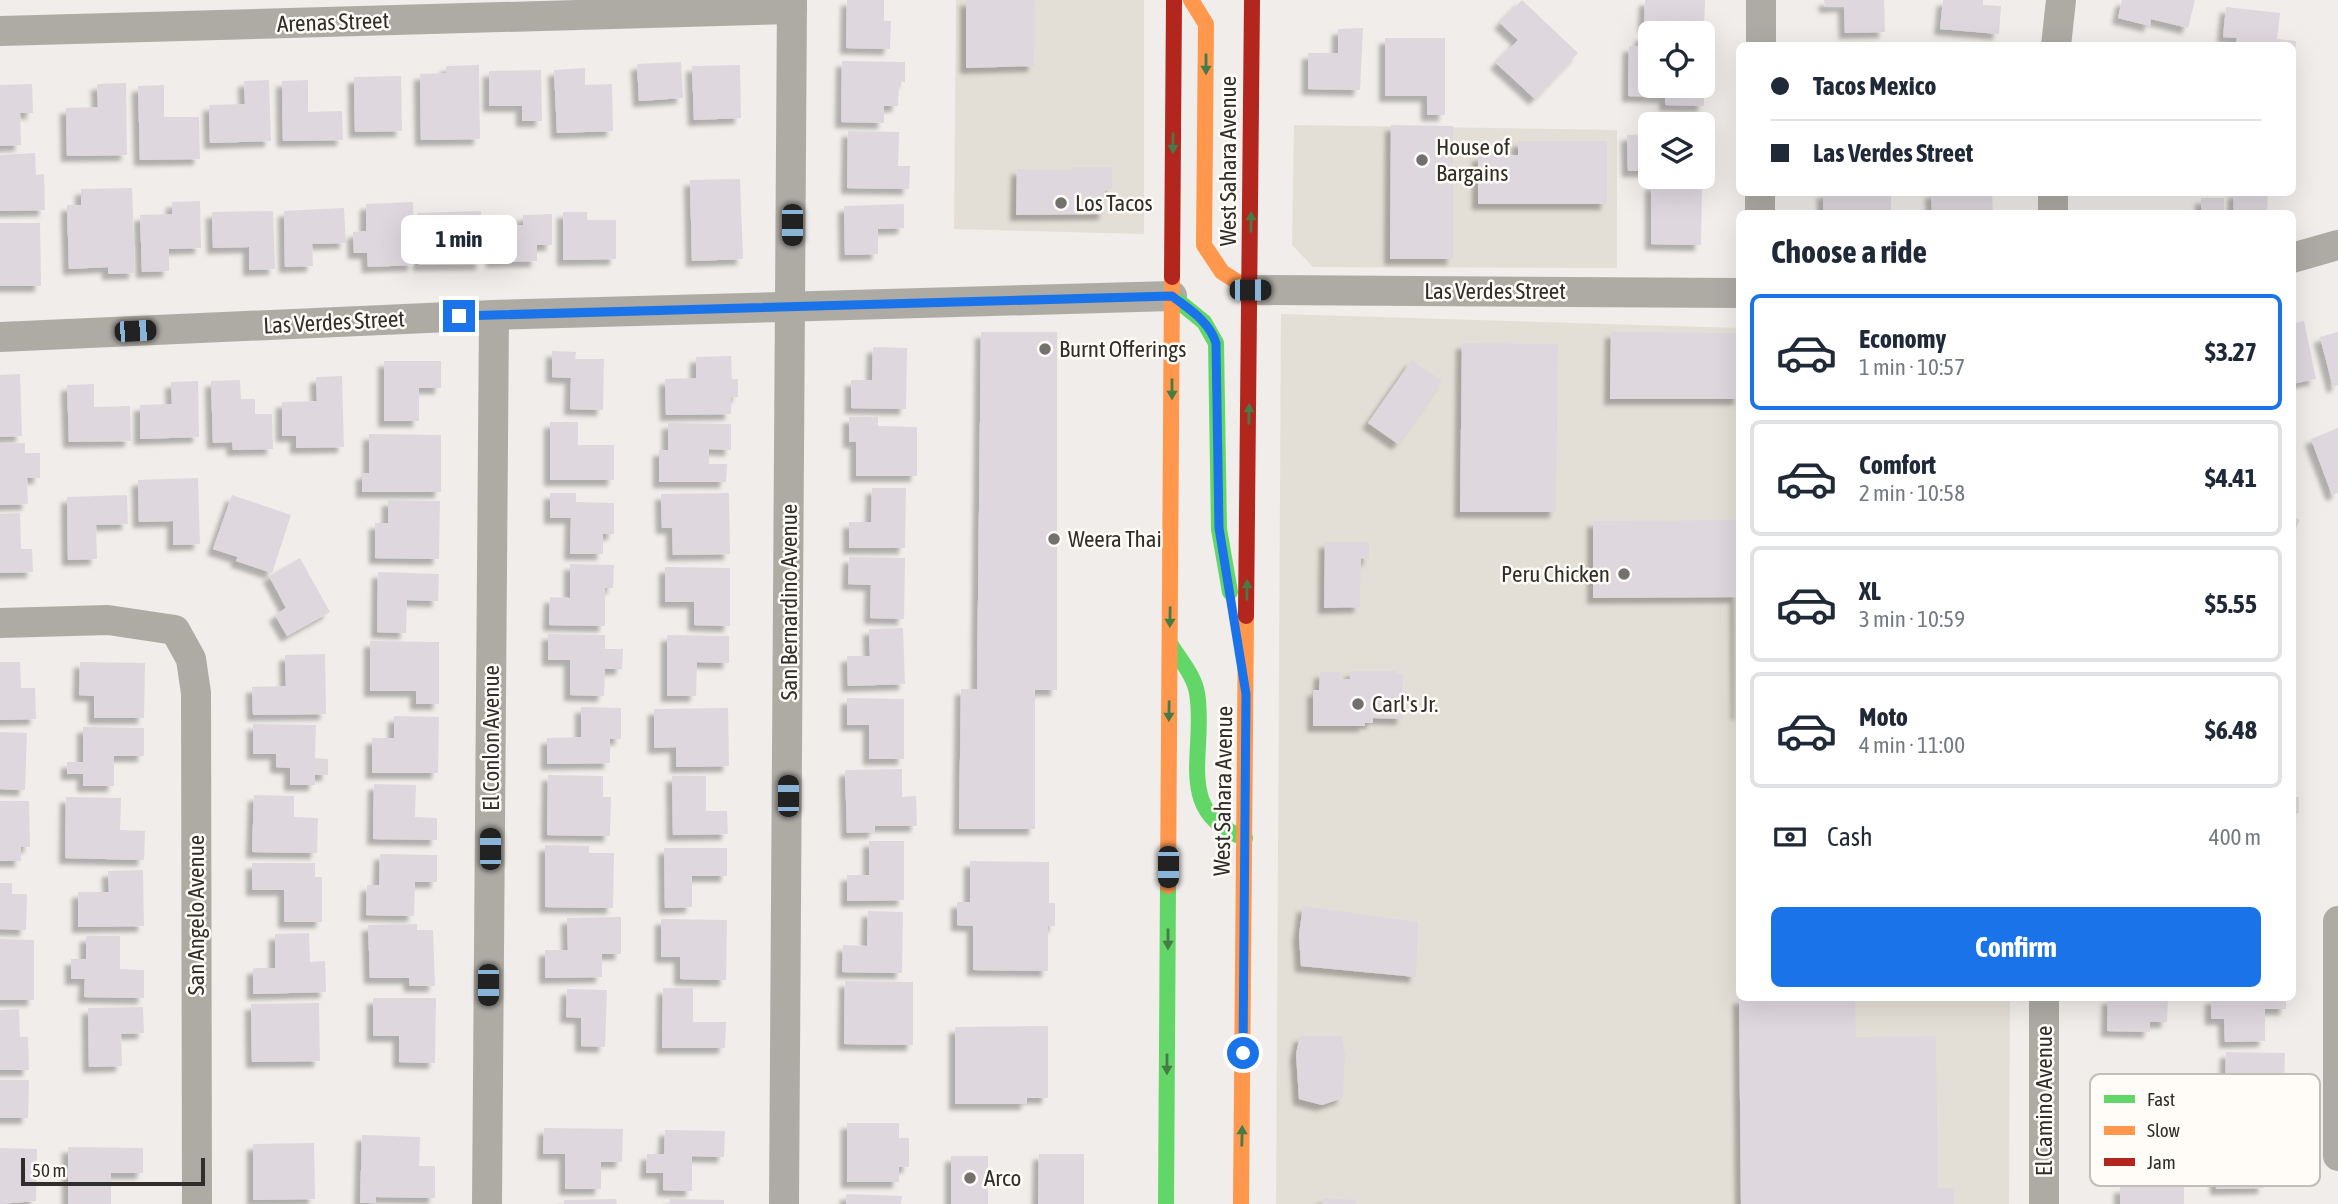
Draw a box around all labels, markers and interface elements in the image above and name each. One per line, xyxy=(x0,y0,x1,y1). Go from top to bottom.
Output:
street label: Arenas Street xyxy=(277,7,389,37)
map controls xyxy=(1638,21,1715,189)
button: locate xyxy=(1638,21,1715,98)
one-way arrow xyxy=(1200,53,1212,75)
text: Tacos Mexico xyxy=(1813,71,1937,101)
street label: West Sahara Avenue xyxy=(1215,76,1241,246)
button: layers xyxy=(1638,112,1715,189)
one-way arrow xyxy=(1167,132,1179,154)
place label: House of Bargains xyxy=(1436,134,1510,186)
text: Las Verdes Street xyxy=(1813,138,1973,168)
marker: House of Bargains xyxy=(1414,152,1430,168)
place label: Los Tacos xyxy=(1075,190,1153,216)
marker: Los Tacos xyxy=(1053,195,1069,211)
car xyxy=(782,204,803,246)
one-way arrow xyxy=(1245,211,1257,233)
callout: 1 min xyxy=(401,215,517,264)
text: 1 min xyxy=(436,226,482,252)
text: Choose a ride xyxy=(1771,233,1927,270)
street label: Las Verdes Street xyxy=(1424,278,1566,304)
car xyxy=(1230,280,1272,301)
route end xyxy=(443,300,475,332)
street label: Las Verdes Street xyxy=(263,305,405,339)
car xyxy=(114,319,157,343)
icon: car xyxy=(1775,321,1838,384)
text: Economy xyxy=(1859,324,1946,354)
place label: Burnt Offerings xyxy=(1059,336,1186,362)
text: $3.27 xyxy=(2205,337,2257,367)
marker: Burnt Offerings xyxy=(1037,341,1053,357)
text: 1 min · 10:57 xyxy=(1859,354,1965,380)
one-way arrow xyxy=(1166,378,1178,400)
one-way arrow xyxy=(1243,403,1255,425)
icon: car xyxy=(1775,447,1838,510)
text: Comfort xyxy=(1859,450,1936,480)
text: $4.41 xyxy=(2205,463,2257,493)
text: 2 min · 10:58 xyxy=(1859,480,1965,506)
street label: San Bernardino Avenue xyxy=(776,504,802,700)
place label: Weera Thai xyxy=(1068,526,1162,552)
marker: Weera Thai xyxy=(1046,531,1062,547)
place label: Peru Chicken xyxy=(1501,561,1610,587)
marker: Peru Chicken xyxy=(1616,566,1632,582)
icon: car xyxy=(1775,573,1838,636)
text: XL xyxy=(1859,576,1881,606)
one-way arrow xyxy=(1241,579,1253,601)
text: $5.55 xyxy=(2205,589,2257,619)
one-way arrow xyxy=(1164,606,1176,628)
text: 3 min · 10:59 xyxy=(1859,606,1965,632)
street label: El Conlon Avenue xyxy=(478,665,504,811)
place label: Carl's Jr. xyxy=(1372,691,1438,717)
marker: Carl's Jr. xyxy=(1350,696,1366,712)
icon: car xyxy=(1775,699,1838,762)
one-way arrow xyxy=(1163,701,1175,723)
text: Moto xyxy=(1859,702,1908,732)
street label: West Sahara Avenue xyxy=(1209,706,1237,876)
text: $6.48 xyxy=(2205,715,2257,745)
text: 4 min · 11:00 xyxy=(1859,732,1965,758)
car xyxy=(778,775,799,817)
icon: cash xyxy=(1771,818,1809,856)
text: Cash xyxy=(1827,822,1873,852)
text: 400 m xyxy=(2209,824,2261,850)
car xyxy=(480,828,501,870)
street label: San Angelo Avenue xyxy=(183,835,209,995)
car xyxy=(1158,846,1179,888)
button: Confirm xyxy=(1771,907,2261,987)
one-way arrow xyxy=(1162,928,1173,950)
car xyxy=(478,964,499,1006)
street label: El Camino Avenue xyxy=(2031,1026,2057,1176)
route start xyxy=(1227,1037,1259,1069)
one-way arrow xyxy=(1161,1053,1173,1075)
legend xyxy=(2090,1074,2320,1186)
text: Fast xyxy=(2147,1088,2175,1110)
text: Slow xyxy=(2147,1119,2181,1141)
one-way arrow xyxy=(1236,1125,1248,1147)
text: Jam xyxy=(2147,1151,2176,1173)
scale bar xyxy=(21,1155,205,1187)
text: 50 m xyxy=(32,1159,66,1181)
place label: Arco xyxy=(984,1165,1021,1191)
marker: Arco xyxy=(962,1170,978,1186)

